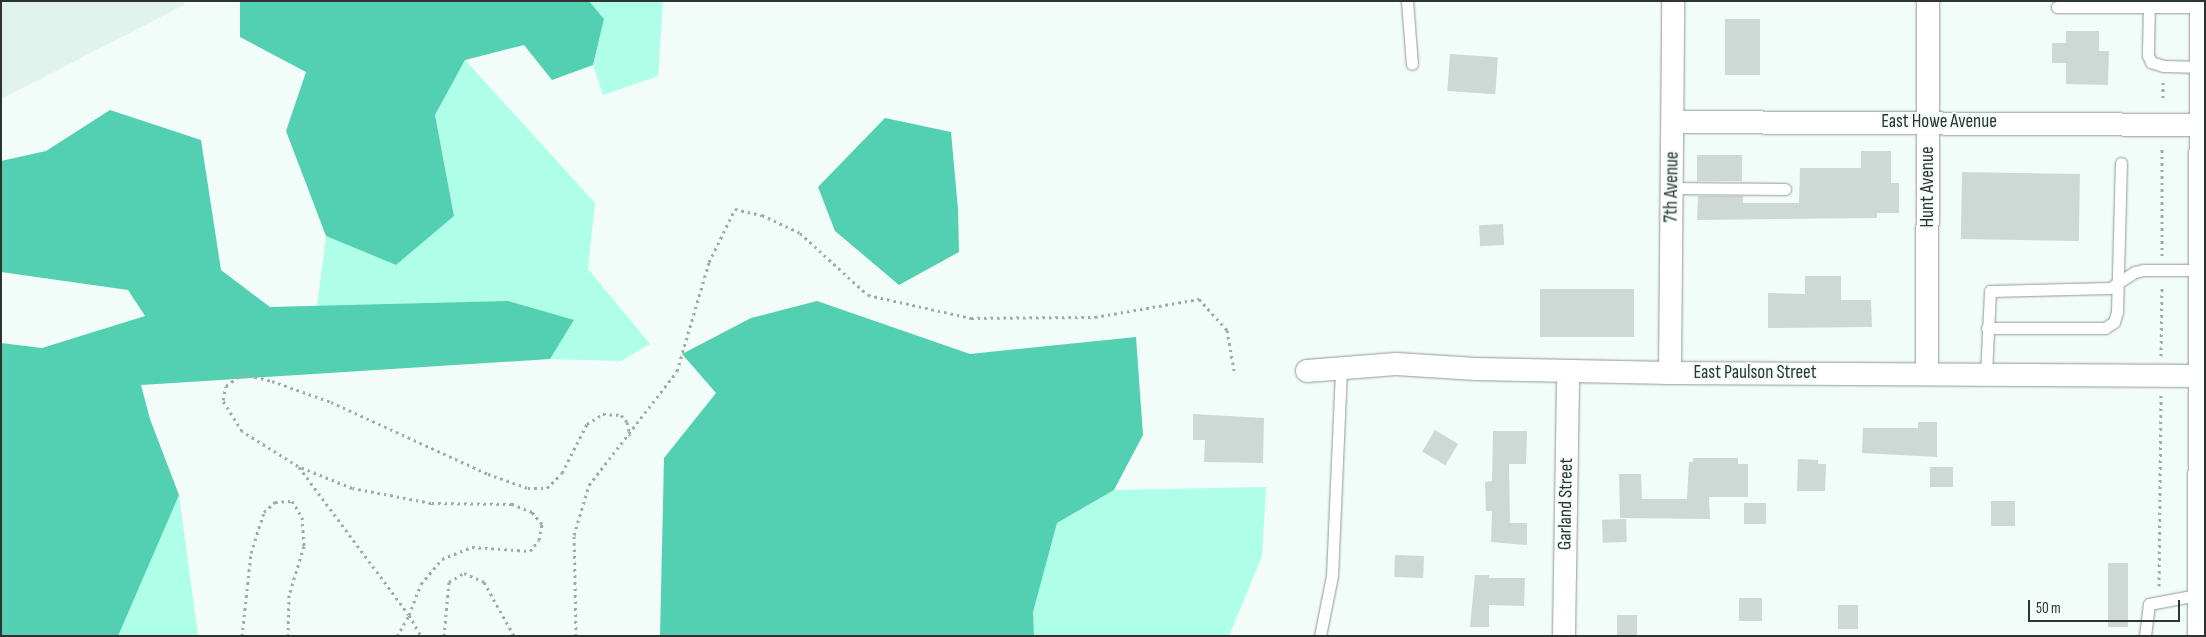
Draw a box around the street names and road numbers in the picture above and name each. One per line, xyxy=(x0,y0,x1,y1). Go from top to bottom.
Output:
street label: East Howe Avenue xyxy=(1881,111,1997,133)
street label: Hunt Avenue xyxy=(1917,146,1939,228)
street label: 7th Avenue xyxy=(1660,151,1684,223)
street label: East Paulson Street xyxy=(1693,362,1817,384)
street label: Garland Street xyxy=(1554,458,1578,550)

